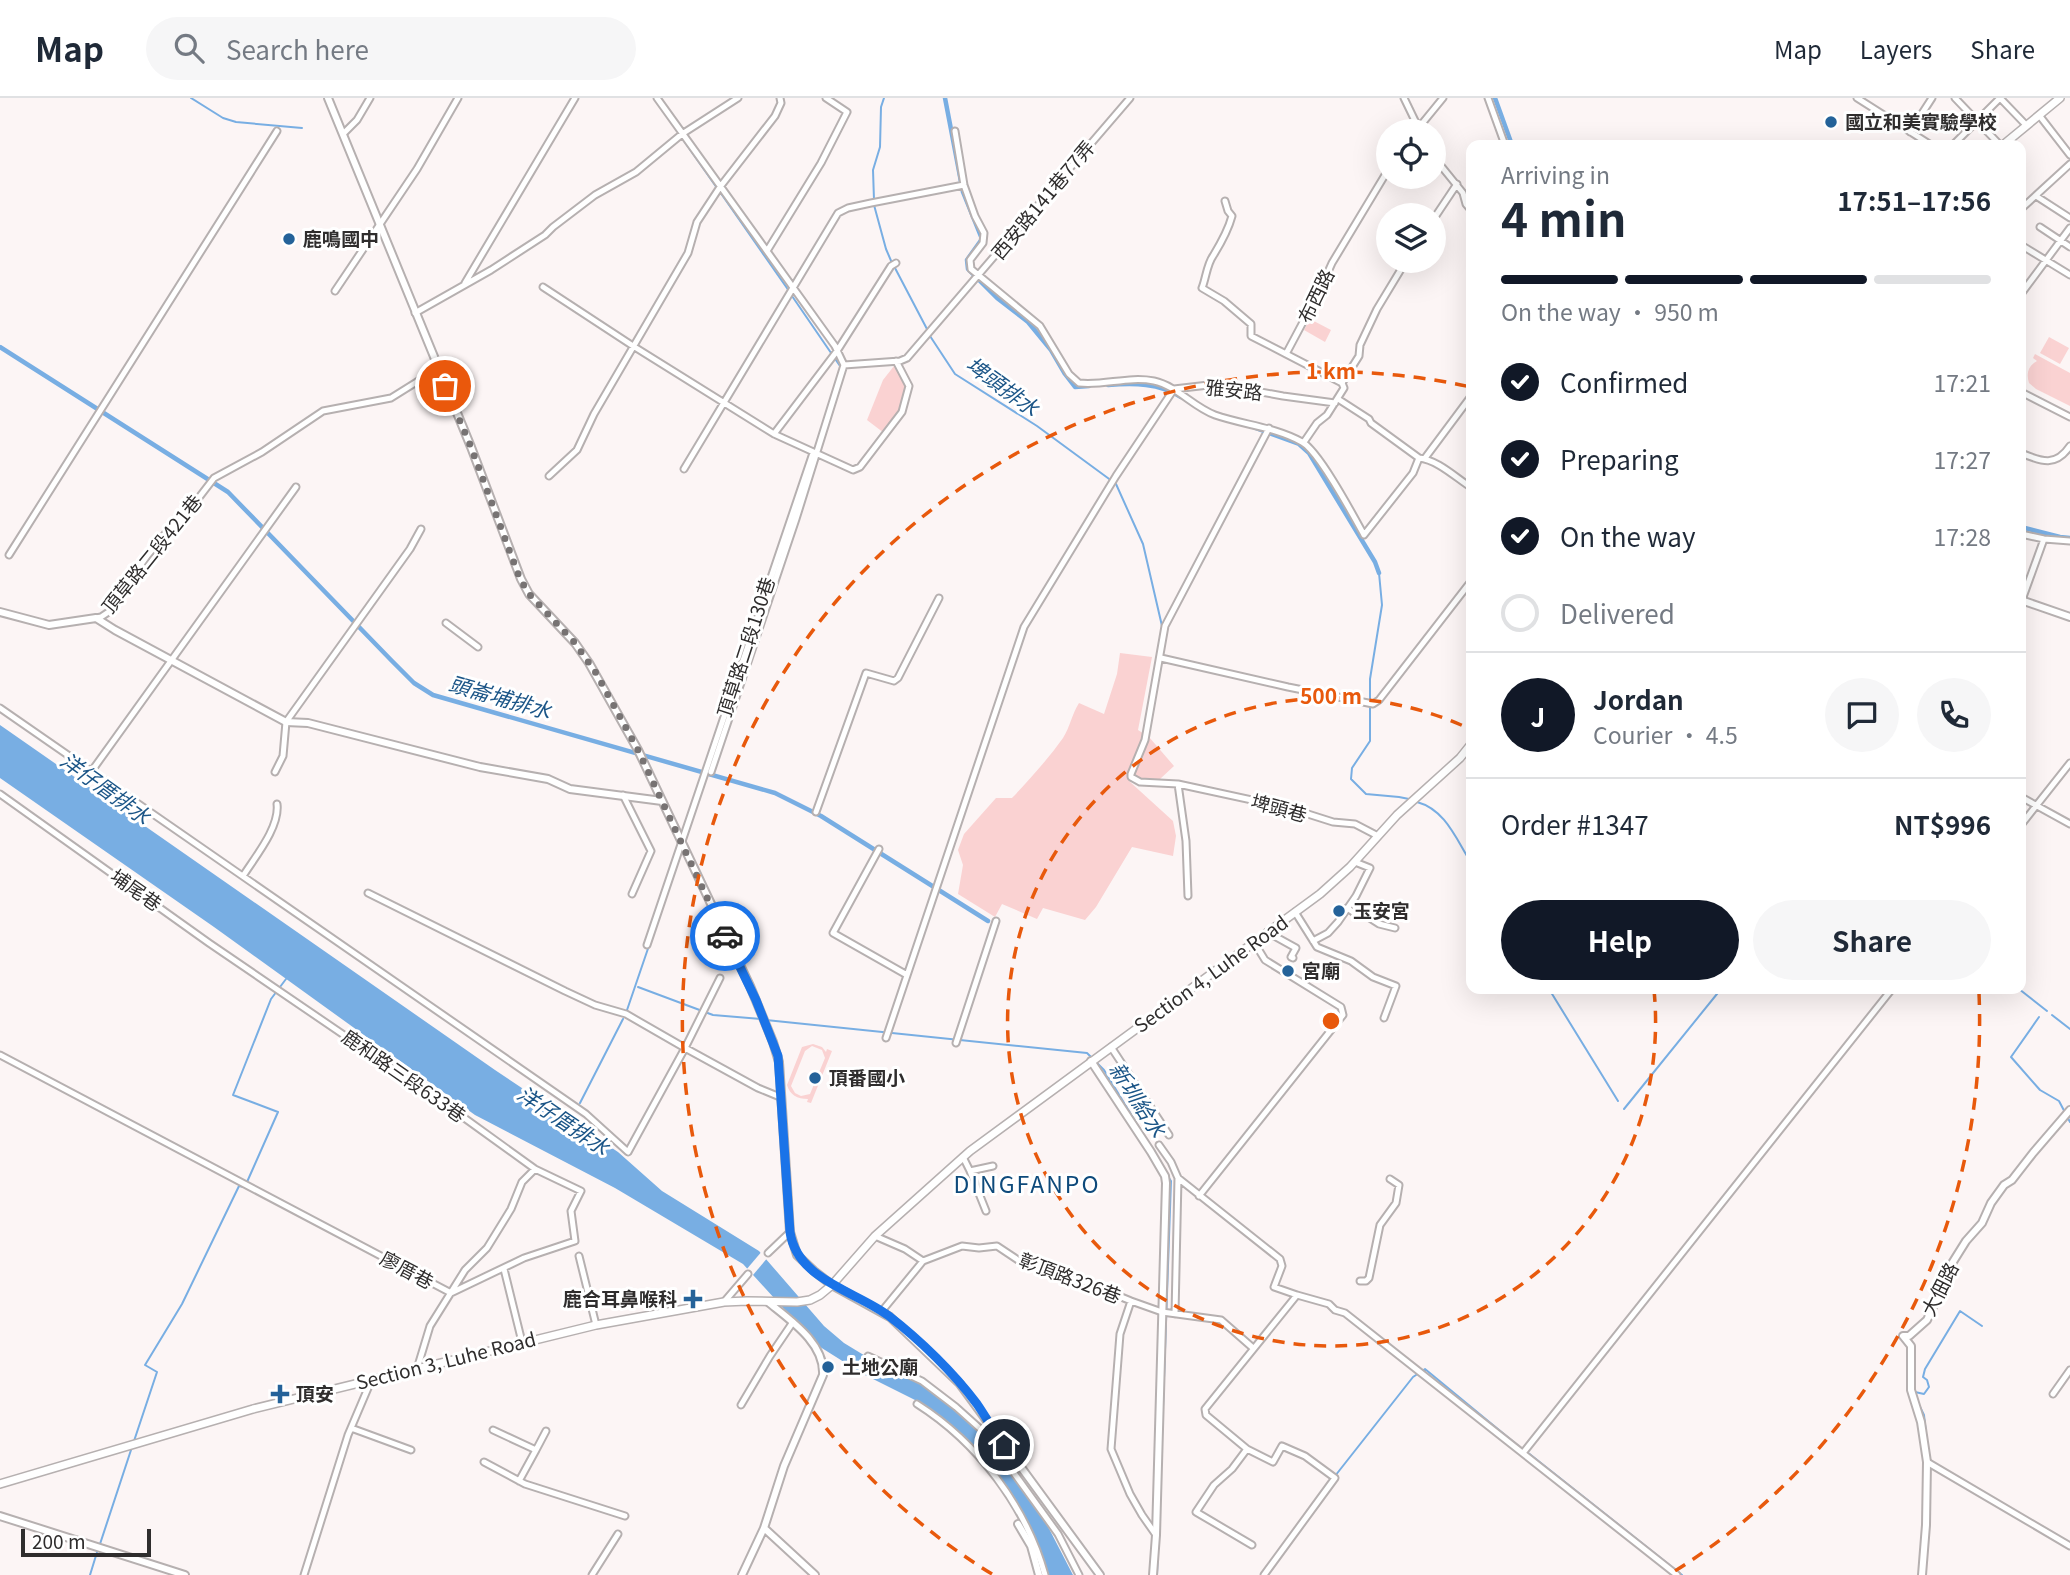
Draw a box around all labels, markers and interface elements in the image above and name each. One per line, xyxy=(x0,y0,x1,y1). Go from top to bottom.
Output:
search box xyxy=(146,17,636,80)
text: Map xyxy=(35,24,104,72)
icon: search xyxy=(170,29,208,67)
text: Search here xyxy=(226,30,369,67)
text: Map xyxy=(1774,31,1822,66)
text: Layers xyxy=(1860,31,1932,66)
text: Share xyxy=(1970,31,2035,66)
place label: 國立和美實驗學校 xyxy=(1845,107,1997,134)
marker: 國立和美實驗學校 xyxy=(1823,114,1839,130)
map controls xyxy=(1376,119,1446,273)
button: locate xyxy=(1376,119,1446,189)
street label: 西安路141巷77弄 xyxy=(984,134,1100,264)
text: Arriving in xyxy=(1501,157,1610,191)
text: 17:51–17:56 xyxy=(1837,181,1991,218)
text: 4 min xyxy=(1501,184,1626,250)
button: layers xyxy=(1376,203,1446,273)
place label: 鹿鳴國中 xyxy=(303,224,379,251)
marker: 鹿鳴國中 xyxy=(281,231,297,247)
street label: 布西路 xyxy=(1290,264,1339,327)
text: On the way · 950 m xyxy=(1501,294,1719,328)
water label: 埤頭排水 xyxy=(960,349,1047,423)
text: 1 km xyxy=(1306,355,1356,385)
pin xyxy=(415,356,475,416)
icon: check xyxy=(1501,363,1539,401)
text: Confirmed xyxy=(1560,363,1689,400)
text: 17:21 xyxy=(1934,365,1991,399)
icon: bag xyxy=(426,367,464,405)
street label: 雅安路 xyxy=(1204,372,1264,405)
icon: check xyxy=(1501,440,1539,478)
text: Preparing xyxy=(1560,440,1679,477)
text: 17:27 xyxy=(1934,442,1991,476)
street label: 頂草路二段421巷 xyxy=(95,488,207,618)
icon: check xyxy=(1501,517,1539,555)
text: On the way xyxy=(1560,517,1695,554)
text: 17:28 xyxy=(1934,519,1991,553)
street label: 頂草路二段130巷 xyxy=(709,573,780,720)
text: Delivered xyxy=(1560,594,1675,631)
water label: 頭崙埔排水 xyxy=(446,667,556,725)
button: chat xyxy=(1825,678,1899,752)
button: phone xyxy=(1917,678,1991,752)
text: 500 m xyxy=(1300,680,1362,710)
text: Jordan xyxy=(1593,680,1684,717)
text: J xyxy=(1531,697,1545,734)
text: Courier · 4.5 xyxy=(1593,717,1738,751)
water label: 洋仔厝排水 xyxy=(55,744,158,831)
street label: 埤頭巷 xyxy=(1248,786,1310,827)
text: Order #1347 xyxy=(1501,805,1649,842)
text: NT$996 xyxy=(1894,805,1991,842)
street label: 埔尾巷 xyxy=(106,861,168,916)
place label: 玉安宮 xyxy=(1353,896,1410,923)
button: Help xyxy=(1501,900,1739,980)
button: Share xyxy=(1753,900,1991,980)
courier xyxy=(690,901,760,971)
marker: 玉安宮 xyxy=(1331,903,1347,919)
street label: Section 4, Luhe Road xyxy=(1128,908,1293,1038)
icon: car xyxy=(706,917,744,955)
place label: 宮廟 xyxy=(1302,956,1340,983)
marker: 宮廟 xyxy=(1280,963,1296,979)
centre of rings xyxy=(1319,1009,1343,1033)
street label: 鹿和路三段633巷 xyxy=(337,1022,472,1128)
water label: 新圳給水 xyxy=(1103,1056,1175,1143)
place label: 頂番國小 xyxy=(829,1063,905,1090)
marker: 頂番國小 xyxy=(807,1070,823,1086)
water label: 洋仔厝排水 xyxy=(512,1078,617,1162)
district label: DINGFANPO xyxy=(954,1166,1100,1200)
street label: 廖厝巷 xyxy=(376,1243,439,1294)
street label: 彰頂路326巷 xyxy=(1015,1245,1126,1308)
street label: 大佃路 xyxy=(1914,1257,1964,1320)
place label: 鹿合耳鼻喉科 xyxy=(563,1284,677,1311)
marker: 鹿合耳鼻喉科 xyxy=(683,1289,703,1309)
street label: Section 3, Luhe Road xyxy=(353,1324,538,1395)
place label: 土地公廟 xyxy=(842,1352,918,1379)
marker: 土地公廟 xyxy=(820,1359,836,1375)
place label: 頂安 xyxy=(296,1379,334,1406)
marker: 頂安 xyxy=(270,1384,290,1404)
pin xyxy=(974,1415,1034,1475)
icon: home xyxy=(985,1426,1023,1464)
scale bar xyxy=(21,1526,150,1558)
text: 200 m xyxy=(32,1527,86,1554)

